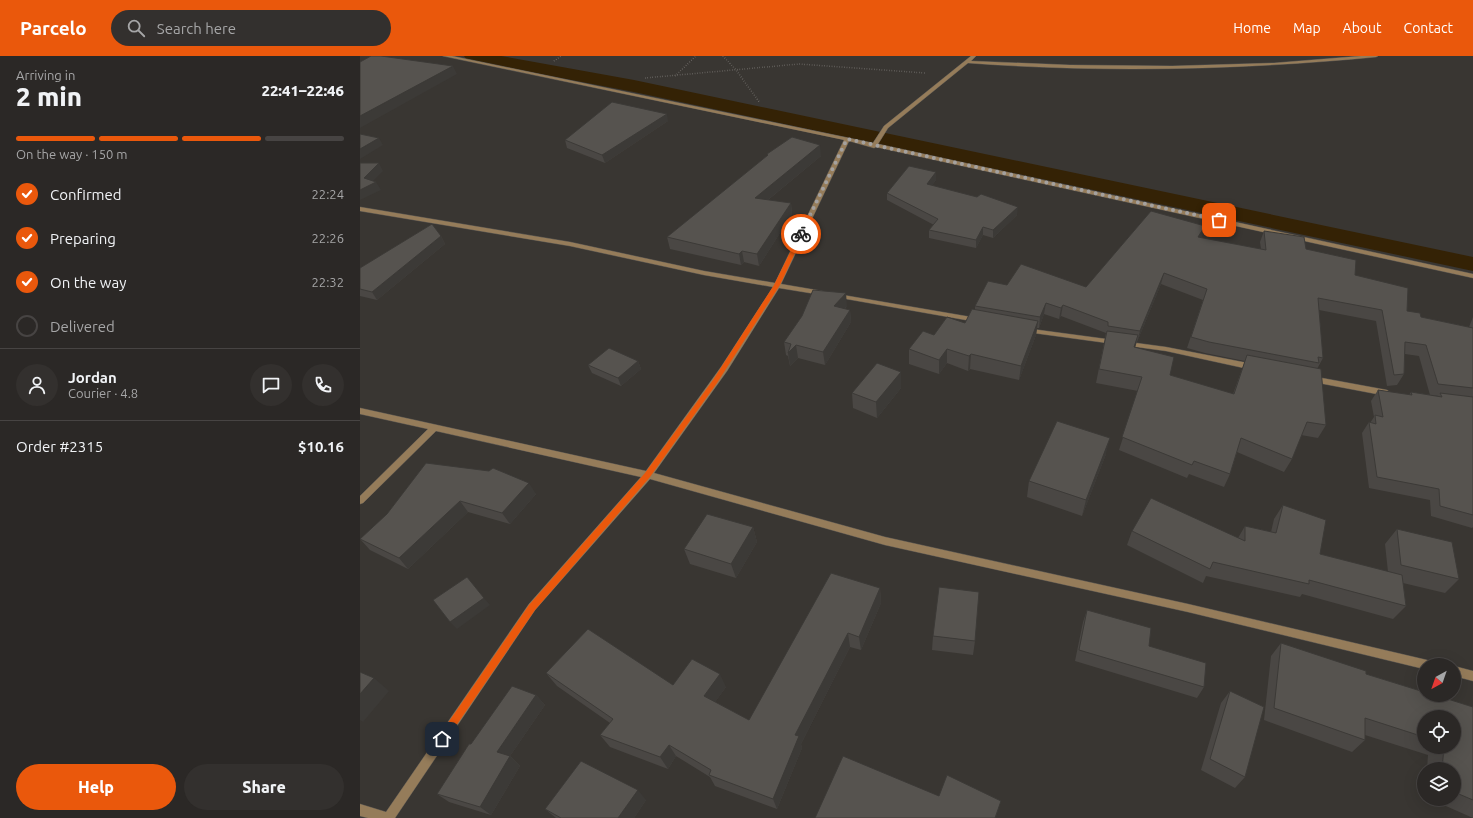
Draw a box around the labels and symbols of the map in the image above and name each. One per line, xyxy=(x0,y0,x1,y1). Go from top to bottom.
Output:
pin xyxy=(1202,203,1236,237)
courier xyxy=(781,214,821,254)
north arrow xyxy=(1417,658,1461,702)
pin xyxy=(425,722,459,756)

